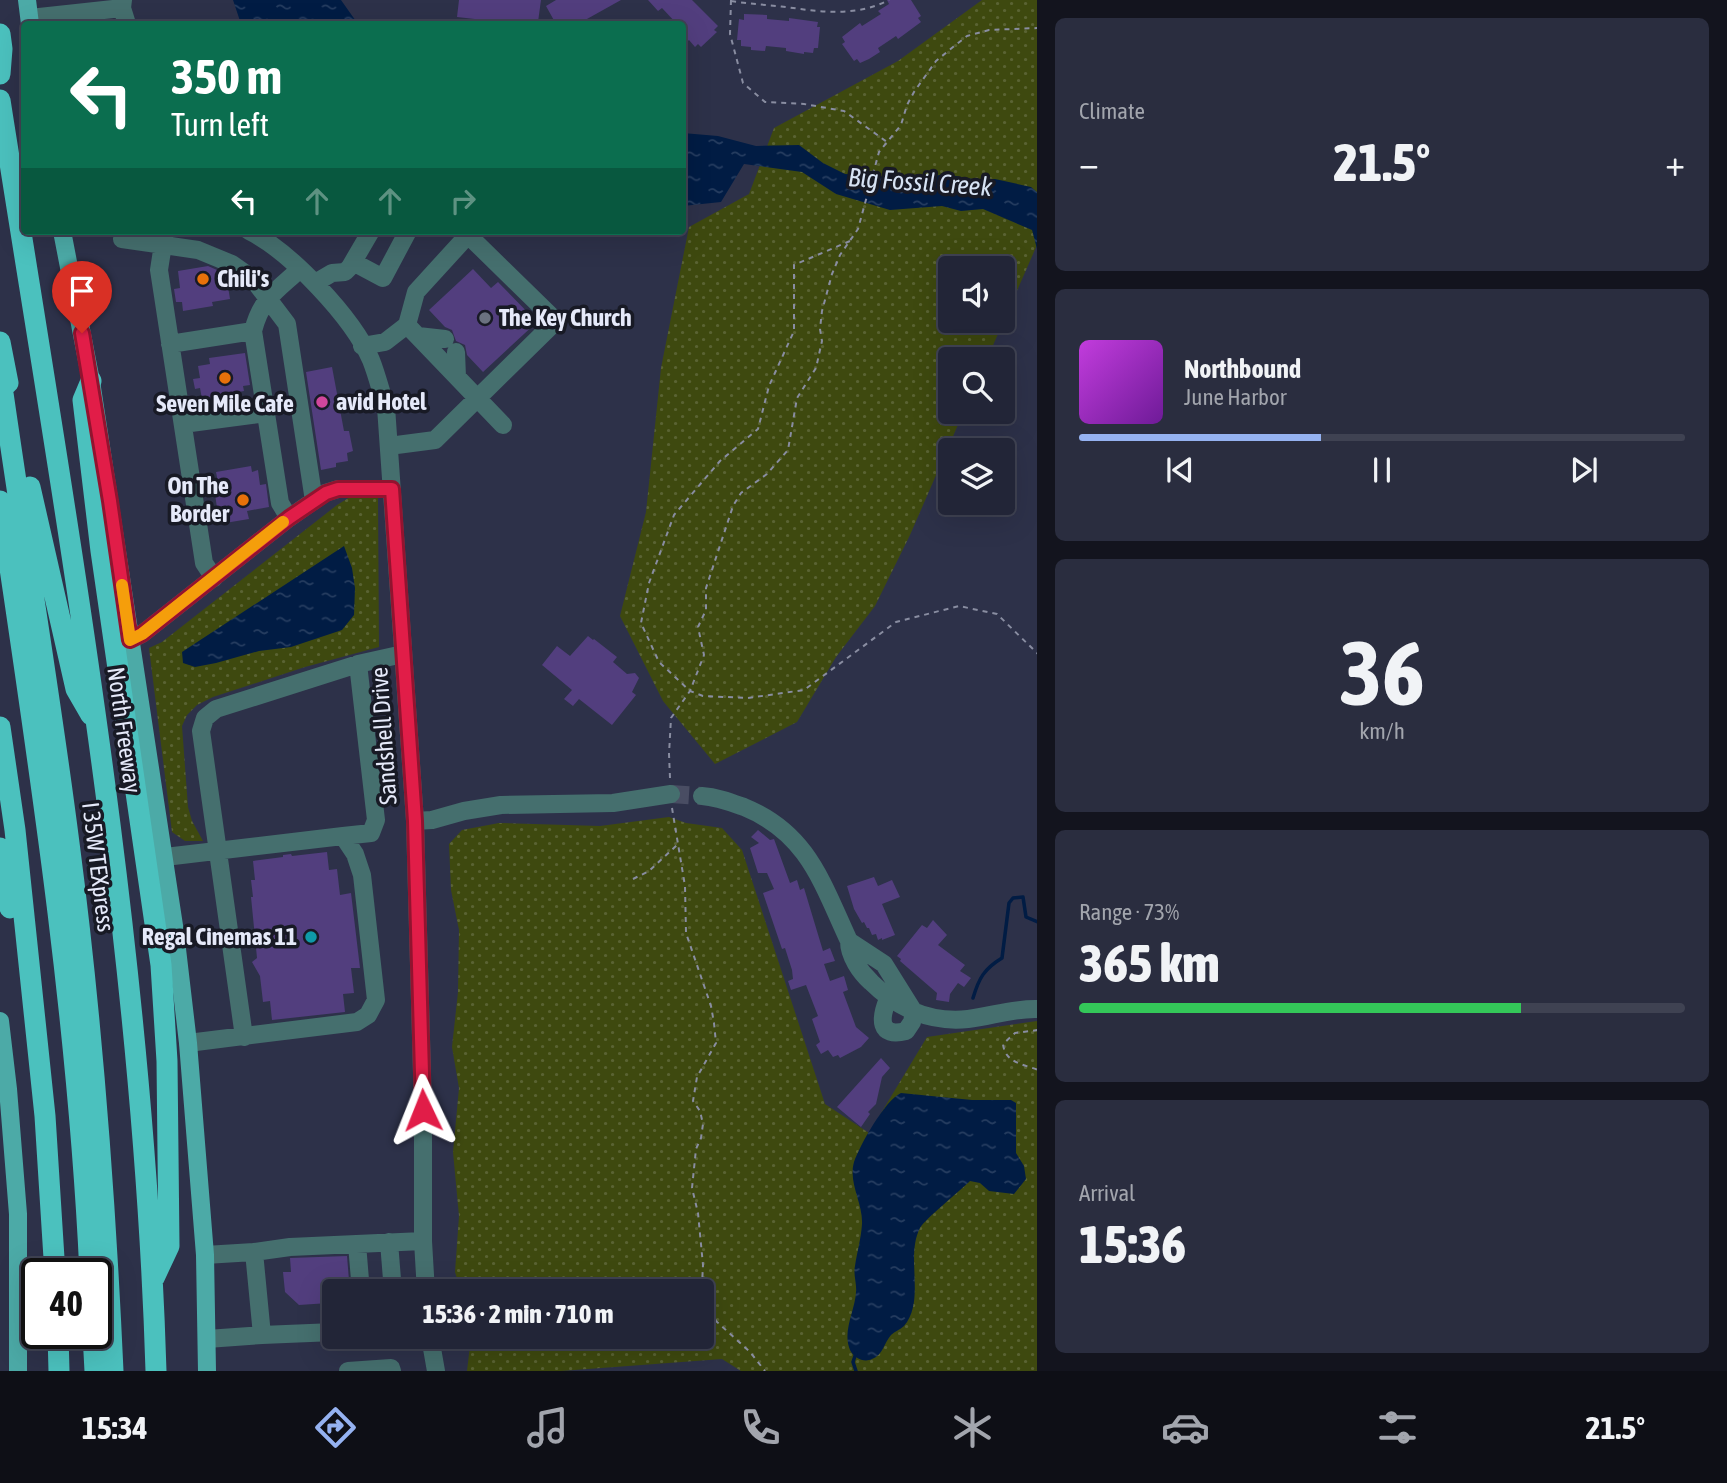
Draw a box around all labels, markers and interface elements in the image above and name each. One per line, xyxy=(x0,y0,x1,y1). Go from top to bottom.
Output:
text: 350 m xyxy=(171,48,282,104)
icon: left xyxy=(56,49,147,140)
text: Climate xyxy=(1079,98,1145,124)
text: Turn left xyxy=(171,106,269,143)
text: 21.5° xyxy=(1334,132,1430,192)
text: − xyxy=(1079,141,1099,184)
text: + xyxy=(1665,141,1685,184)
water label: Big Fossil Creek xyxy=(847,162,994,202)
icon: left xyxy=(225,182,263,220)
icon: ahead xyxy=(298,182,336,220)
icon: ahead xyxy=(371,182,409,220)
icon: right xyxy=(444,182,482,220)
map controls xyxy=(938,256,1015,515)
button: sound xyxy=(938,256,1015,333)
pin xyxy=(52,261,112,333)
place label: Chili's xyxy=(217,265,270,292)
marker: Chili's xyxy=(195,271,211,287)
icon: arrive xyxy=(63,272,101,310)
place label: The Key Church xyxy=(499,304,632,331)
marker: The Key Church xyxy=(477,310,493,326)
button: search xyxy=(938,347,1015,424)
text: Northbound xyxy=(1184,354,1301,384)
marker: Seven Mile Cafe xyxy=(217,370,233,386)
text: June Harbor xyxy=(1184,384,1287,410)
place label: avid Hotel xyxy=(336,388,427,415)
place label: Seven Mile Cafe xyxy=(156,390,294,417)
marker: avid Hotel xyxy=(314,394,330,410)
button: layers xyxy=(938,438,1015,515)
icon: previous xyxy=(1161,451,1199,489)
icon: pause xyxy=(1363,451,1401,489)
icon: next xyxy=(1565,451,1603,489)
place label: On The Border xyxy=(167,472,230,527)
marker: On The Border xyxy=(235,492,251,508)
text: 36 xyxy=(1339,620,1425,724)
street label: North Freeway xyxy=(102,665,147,795)
street label: Sandshell Drive xyxy=(365,666,402,806)
text: km/h xyxy=(1359,718,1405,744)
street label: I 35W TEXpress xyxy=(77,801,120,933)
text: Range · 73% xyxy=(1079,899,1179,925)
place label: Regal Cinemas 11 xyxy=(142,923,297,950)
marker: Regal Cinemas 11 xyxy=(303,929,319,945)
text: 365 km xyxy=(1079,933,1220,993)
position arrow xyxy=(386,1073,460,1147)
text: Arrival xyxy=(1079,1180,1135,1206)
text: 15:36 xyxy=(1079,1214,1186,1274)
speed limit sign: 40 xyxy=(21,1258,112,1349)
text: 15:36 · 2 min · 710 m xyxy=(423,1299,613,1329)
icon: directions xyxy=(311,1403,360,1452)
icon: music xyxy=(523,1403,572,1452)
icon: phone xyxy=(736,1403,785,1452)
icon: climate xyxy=(948,1403,997,1452)
icon: car xyxy=(1161,1403,1210,1452)
icon: filters xyxy=(1373,1403,1422,1452)
text: 15:34 xyxy=(82,1409,148,1446)
text: 21.5° xyxy=(1586,1409,1645,1446)

